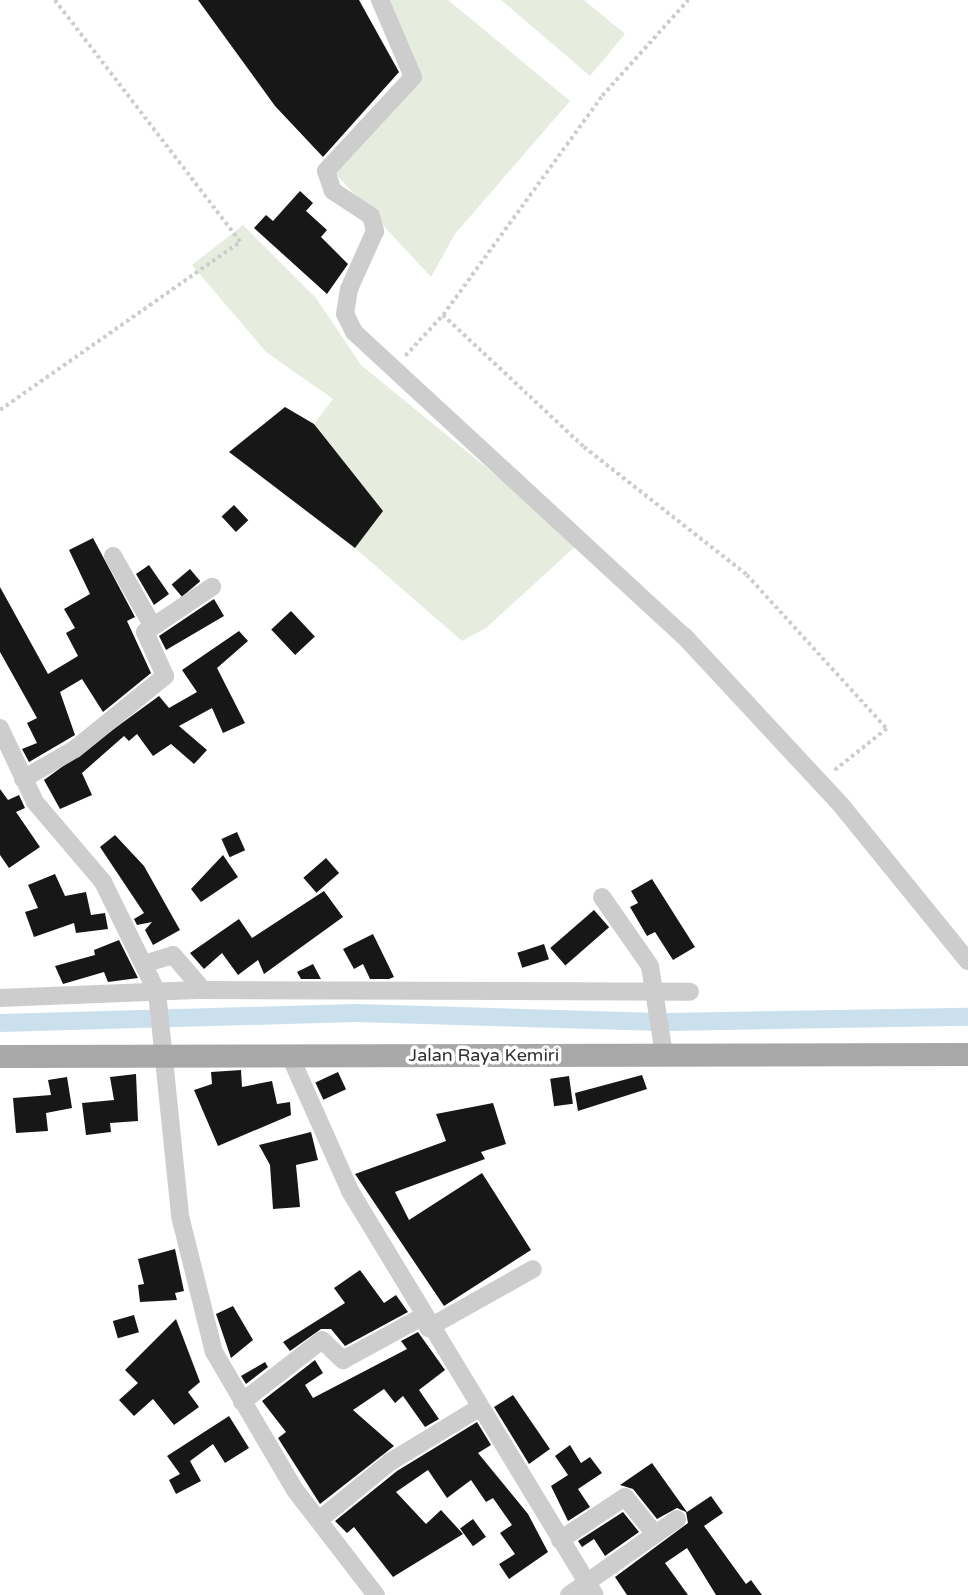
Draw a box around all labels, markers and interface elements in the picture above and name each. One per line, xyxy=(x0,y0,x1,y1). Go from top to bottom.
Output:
street label: Jalan Raya Kemiri xyxy=(409,1044,559,1066)

